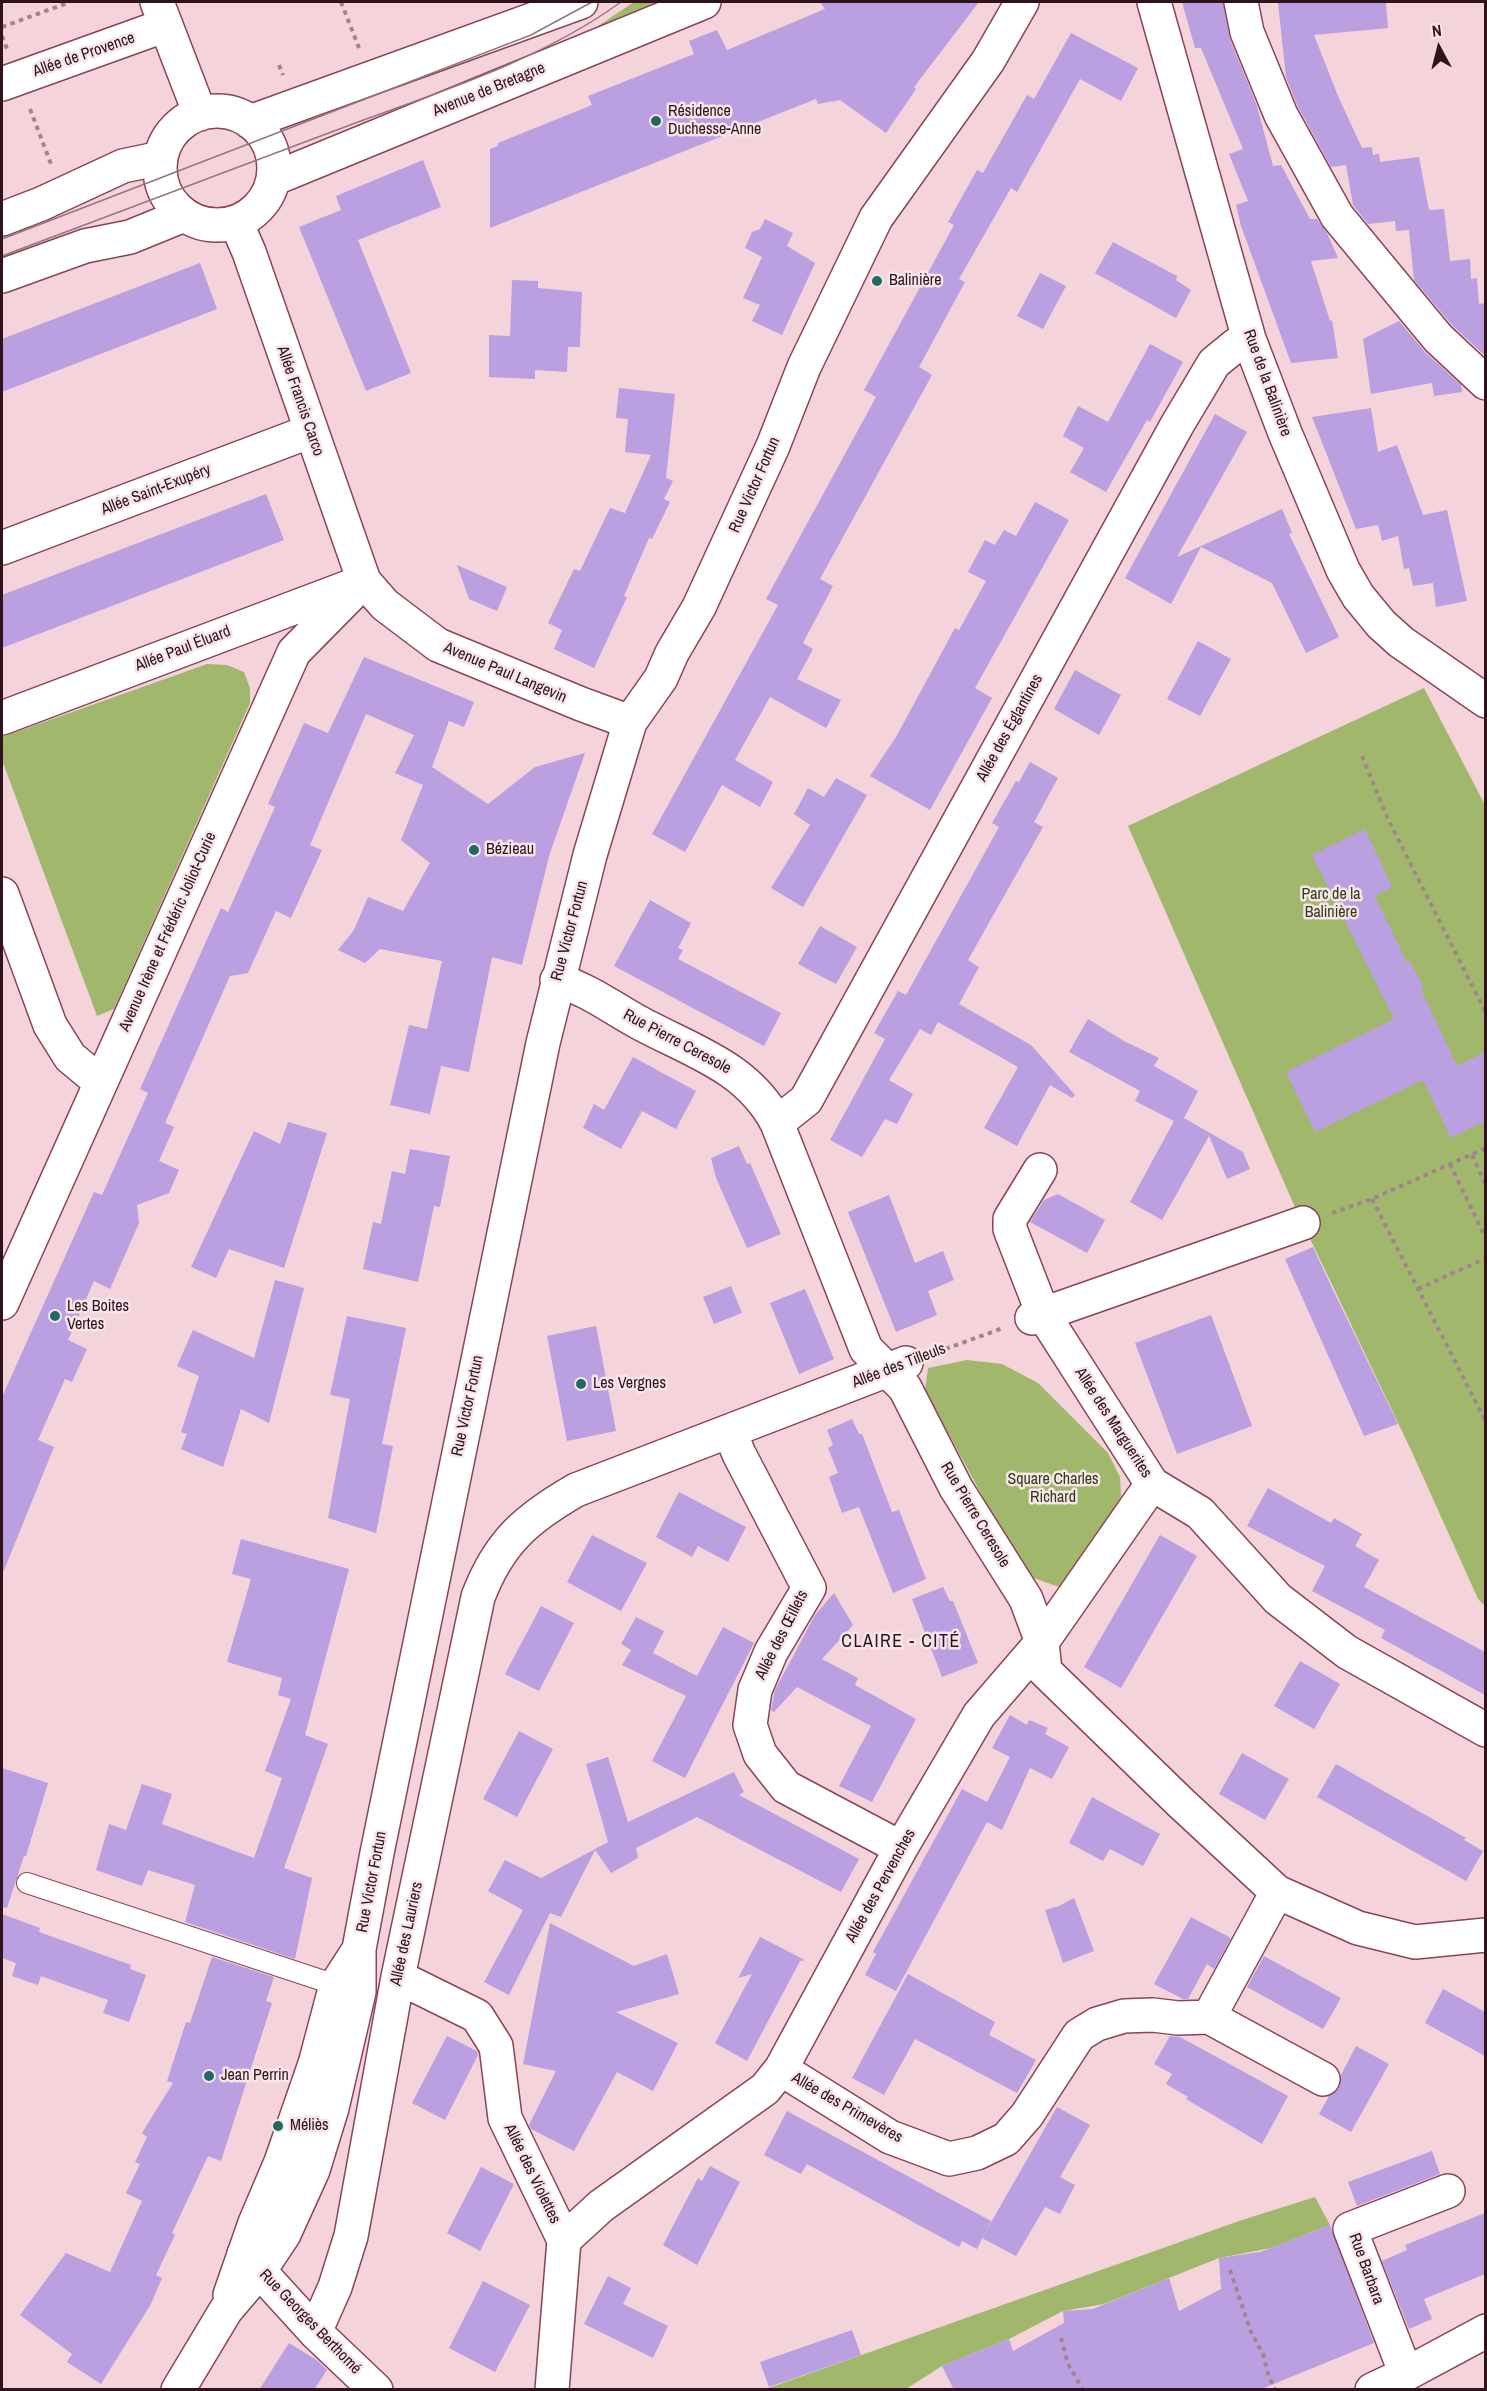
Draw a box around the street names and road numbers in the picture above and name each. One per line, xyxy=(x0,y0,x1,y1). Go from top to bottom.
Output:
street label: Allée de Provence xyxy=(31,29,137,81)
street label: Avenue de Bretagne xyxy=(430,59,548,121)
street label: Rue de la Balinière xyxy=(1239,327,1295,439)
street label: Allée Francis Carco xyxy=(272,343,328,459)
street label: Rue Victor Fortun xyxy=(725,434,785,536)
street label: Allée Saint-Exupéry xyxy=(98,460,214,520)
street label: Allée Paul Éluard xyxy=(133,622,233,676)
street label: Avenue Paul Langevin xyxy=(441,638,569,708)
street label: Allée des Églantines xyxy=(973,671,1047,785)
street label: Avenue Irène et Frédéric Joliot-Curie xyxy=(115,829,221,1035)
street label: Rue Victor Fortun xyxy=(547,879,593,983)
street label: Rue Pierre Ceresole xyxy=(620,1005,734,1079)
street label: Allée des Tilleuls xyxy=(849,1339,949,1393)
street label: Rue Victor Fortun xyxy=(448,1354,488,1458)
street label: Allée des Marguerites xyxy=(1070,1364,1156,1482)
street label: Rue Pierre Ceresole xyxy=(936,1459,1014,1571)
street label: Allée des Œillets xyxy=(751,1587,813,1683)
street label: Allée des Pervenches xyxy=(842,1826,920,1946)
street label: Rue Victor Fortun xyxy=(353,1830,391,1934)
street label: Allée des Lauriers xyxy=(387,1880,427,1988)
street label: Allée des Primevères xyxy=(788,2069,906,2147)
street label: Allée des Violettes xyxy=(500,2121,564,2227)
street label: Rue Barbara xyxy=(1344,2231,1388,2307)
street label: Rue Georges Berthomé xyxy=(255,2265,365,2379)

